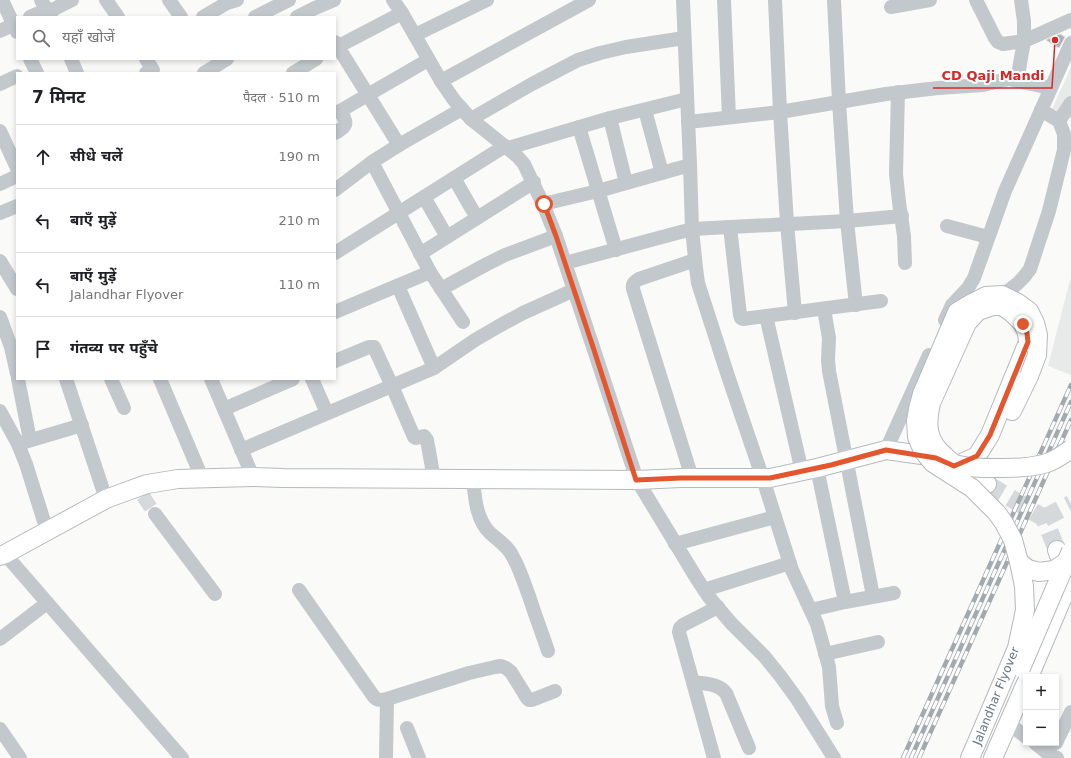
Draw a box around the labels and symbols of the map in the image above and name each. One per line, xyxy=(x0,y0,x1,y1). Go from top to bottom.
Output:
callout: CD Qaji Mandi xyxy=(933,63,1052,88)
text: CD Qaji Mandi xyxy=(942,68,1044,83)
route start xyxy=(535,195,553,213)
route end xyxy=(1014,315,1032,333)
street label: Jalandhar Flyover xyxy=(970,645,1022,748)

